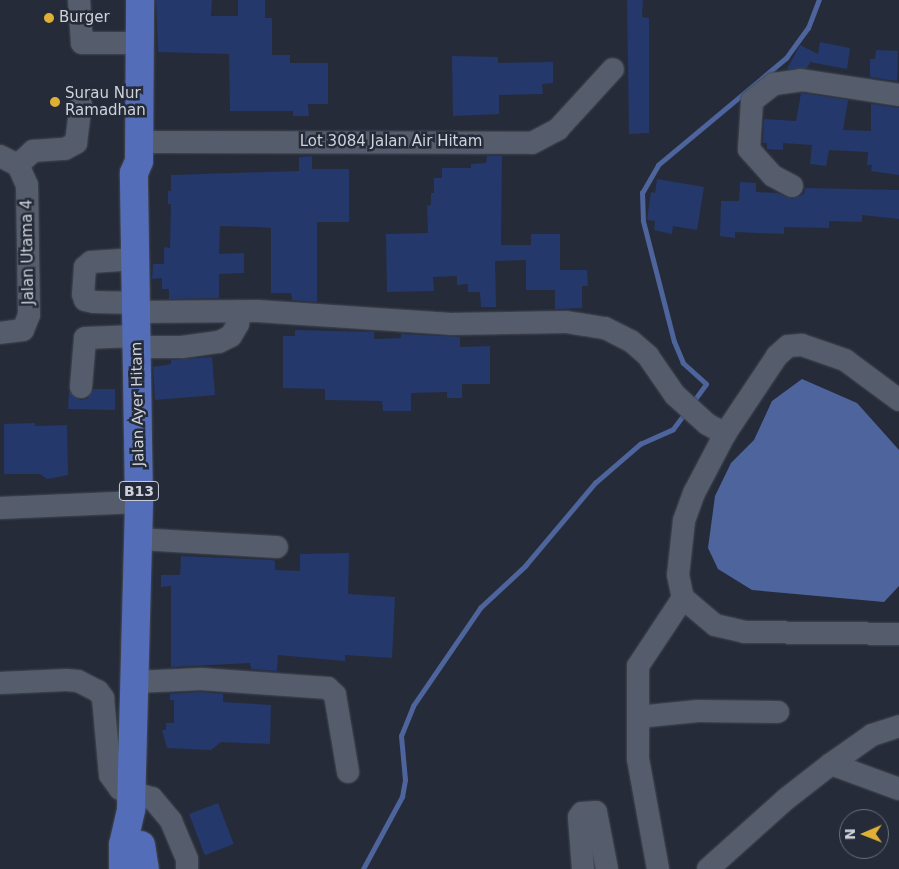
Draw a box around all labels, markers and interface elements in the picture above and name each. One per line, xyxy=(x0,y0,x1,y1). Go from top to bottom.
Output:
place label: Burger xyxy=(59,9,110,27)
marker: Burger xyxy=(43,12,55,24)
place label: Surau Nur Ramadhan xyxy=(65,84,146,119)
marker: Surau Nur Ramadhan xyxy=(49,96,61,108)
street label: Lot 3084 Jalan Air Hitam xyxy=(300,133,482,151)
street label: Jalan Utama 4 xyxy=(18,199,38,305)
street label: Jalan Ayer Hitam xyxy=(128,342,148,466)
road number: B13 xyxy=(118,480,160,502)
north arrow xyxy=(839,809,889,859)
text: N xyxy=(842,828,858,840)

